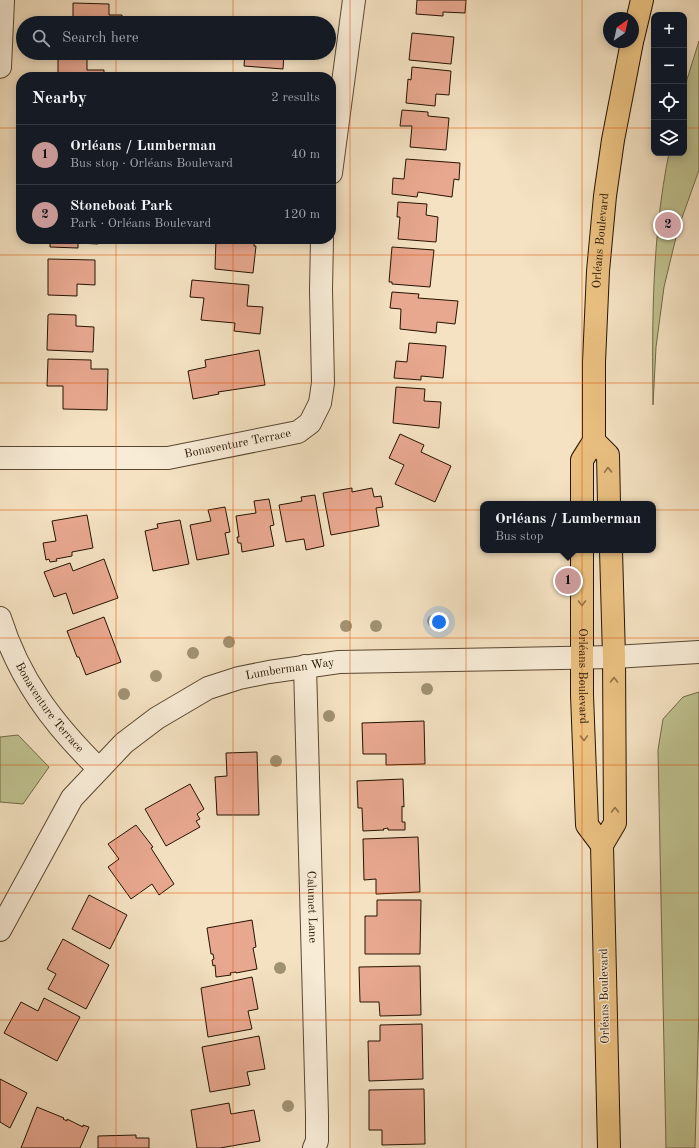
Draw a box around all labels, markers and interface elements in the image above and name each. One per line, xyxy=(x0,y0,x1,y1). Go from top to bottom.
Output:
north arrow xyxy=(603,12,639,48)
map controls xyxy=(651,12,687,156)
button: + xyxy=(651,12,687,48)
search box xyxy=(16,16,336,60)
icon: search xyxy=(30,27,52,49)
text: Search here xyxy=(62,31,139,46)
button: − xyxy=(651,48,687,84)
button: locate xyxy=(651,84,687,120)
text: Nearby xyxy=(32,90,87,107)
text: 2 results xyxy=(271,91,320,104)
button: layers xyxy=(651,120,687,156)
text: Orléans / Lumberman xyxy=(70,139,216,154)
text: 1 xyxy=(41,148,49,161)
text: 40 m xyxy=(291,148,320,161)
text: Bus stop · Orléans Boulevard xyxy=(70,157,233,170)
street label: Orléans Boulevard xyxy=(591,193,611,289)
text: Stoneboat Park xyxy=(70,199,173,214)
text: 2 xyxy=(41,208,49,221)
text: 120 m xyxy=(283,208,320,221)
pin: 2 xyxy=(655,210,681,240)
text: Park · Orléans Boulevard xyxy=(70,217,211,230)
street label: Bonaventure Terrace xyxy=(183,427,292,461)
one-way arrow xyxy=(604,467,613,473)
popup xyxy=(480,501,656,553)
text: Orléans / Lumberman xyxy=(495,512,641,527)
text: Bus stop xyxy=(495,530,543,543)
pin: 1 xyxy=(555,566,581,596)
one-way arrow xyxy=(578,600,586,606)
your location xyxy=(429,612,449,632)
street label: Orléans Boulevard xyxy=(576,628,589,724)
street label: Lumberman Way xyxy=(245,657,336,683)
street label: Bonaventure Terrace xyxy=(13,661,86,755)
one-way arrow xyxy=(610,677,618,683)
one-way arrow xyxy=(579,735,588,741)
one-way arrow xyxy=(611,807,619,813)
street label: Calumet Lane xyxy=(304,871,318,944)
street label: Orléans Boulevard xyxy=(598,948,612,1044)

